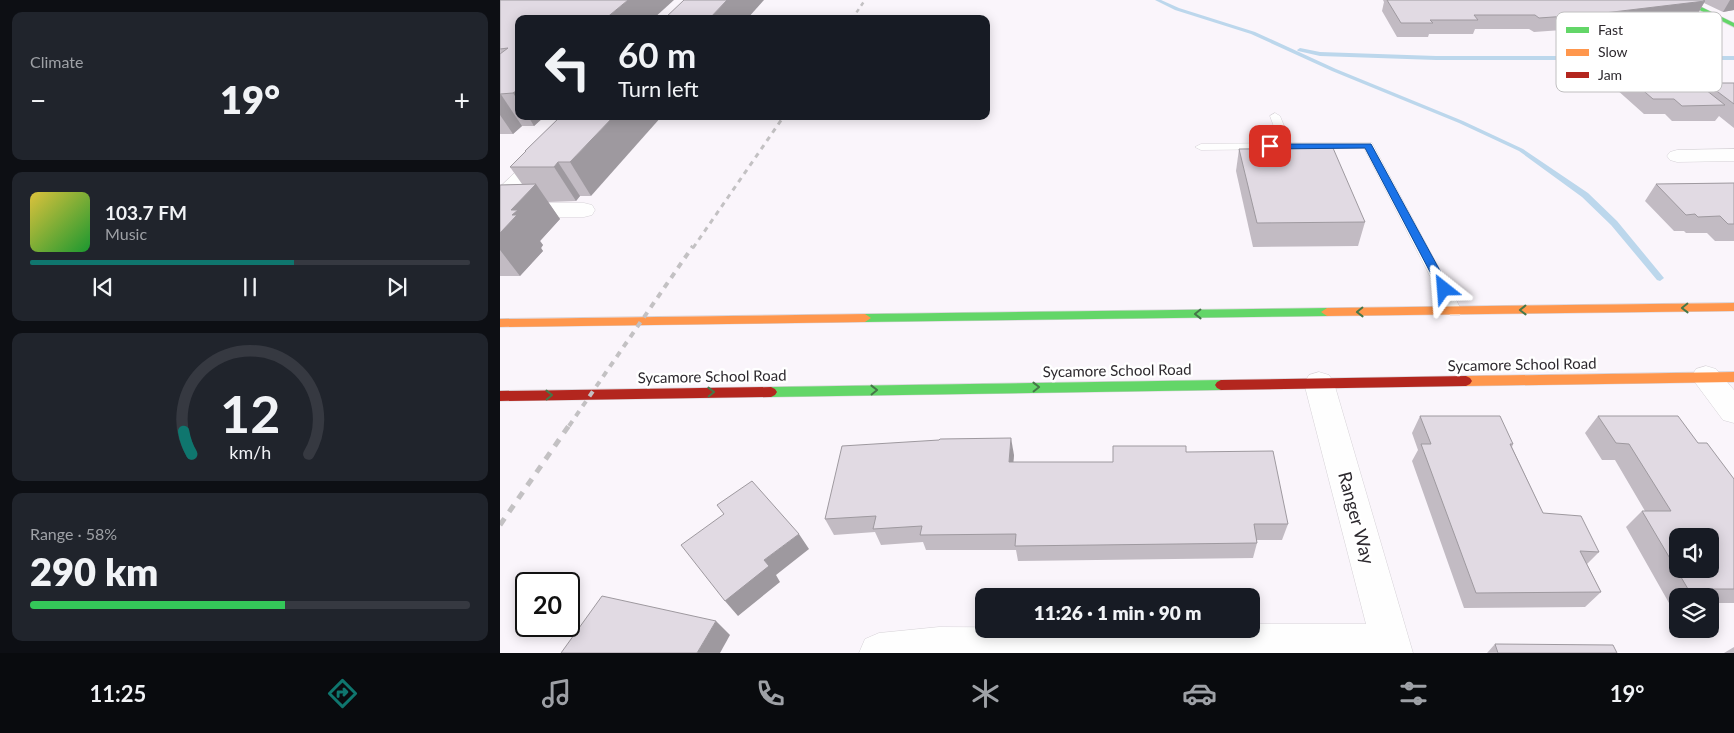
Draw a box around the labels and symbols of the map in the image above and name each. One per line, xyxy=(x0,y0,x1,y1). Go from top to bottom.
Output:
legend xyxy=(1556,12,1722,92)
text: Fast xyxy=(1598,21,1623,38)
text: Slow xyxy=(1598,43,1628,60)
text: Jam xyxy=(1598,66,1622,83)
pin xyxy=(1249,125,1291,167)
position arrow xyxy=(1417,262,1469,314)
one-way arrow xyxy=(1681,303,1689,313)
one-way arrow xyxy=(1519,305,1526,315)
one-way arrow xyxy=(1356,307,1364,317)
one-way arrow xyxy=(1194,309,1202,319)
street label: Sycamore School Road xyxy=(1447,354,1597,374)
street label: Sycamore School Road xyxy=(1042,360,1192,380)
street label: Sycamore School Road xyxy=(637,366,787,386)
one-way arrow xyxy=(1032,382,1040,393)
one-way arrow xyxy=(870,385,878,395)
one-way arrow xyxy=(708,387,715,397)
one-way arrow xyxy=(545,390,553,400)
street label: Ranger Way xyxy=(1334,469,1380,567)
speed limit sign: 20 xyxy=(515,572,580,637)

